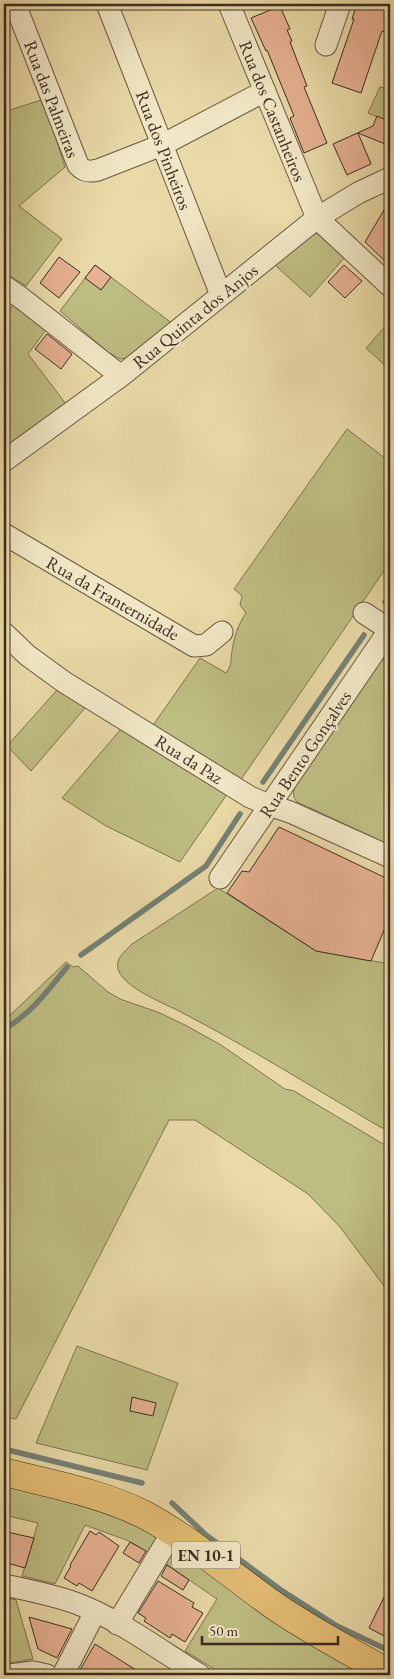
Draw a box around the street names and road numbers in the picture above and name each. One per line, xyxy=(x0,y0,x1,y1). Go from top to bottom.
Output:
street label: Rua das Palmeiras xyxy=(19,37,85,161)
street label: Rua dos Castanheiros xyxy=(234,37,312,185)
street label: Rua dos Pinheiros xyxy=(131,87,197,213)
street label: Rua Quinta dos Anjos xyxy=(128,258,263,374)
street label: Rua da Franternidade xyxy=(42,551,184,645)
street label: Rua Bento Gonçalves xyxy=(254,686,356,822)
street label: Rua da Paz xyxy=(151,729,227,789)
road number: EN 10-1 xyxy=(172,1542,240,1568)

